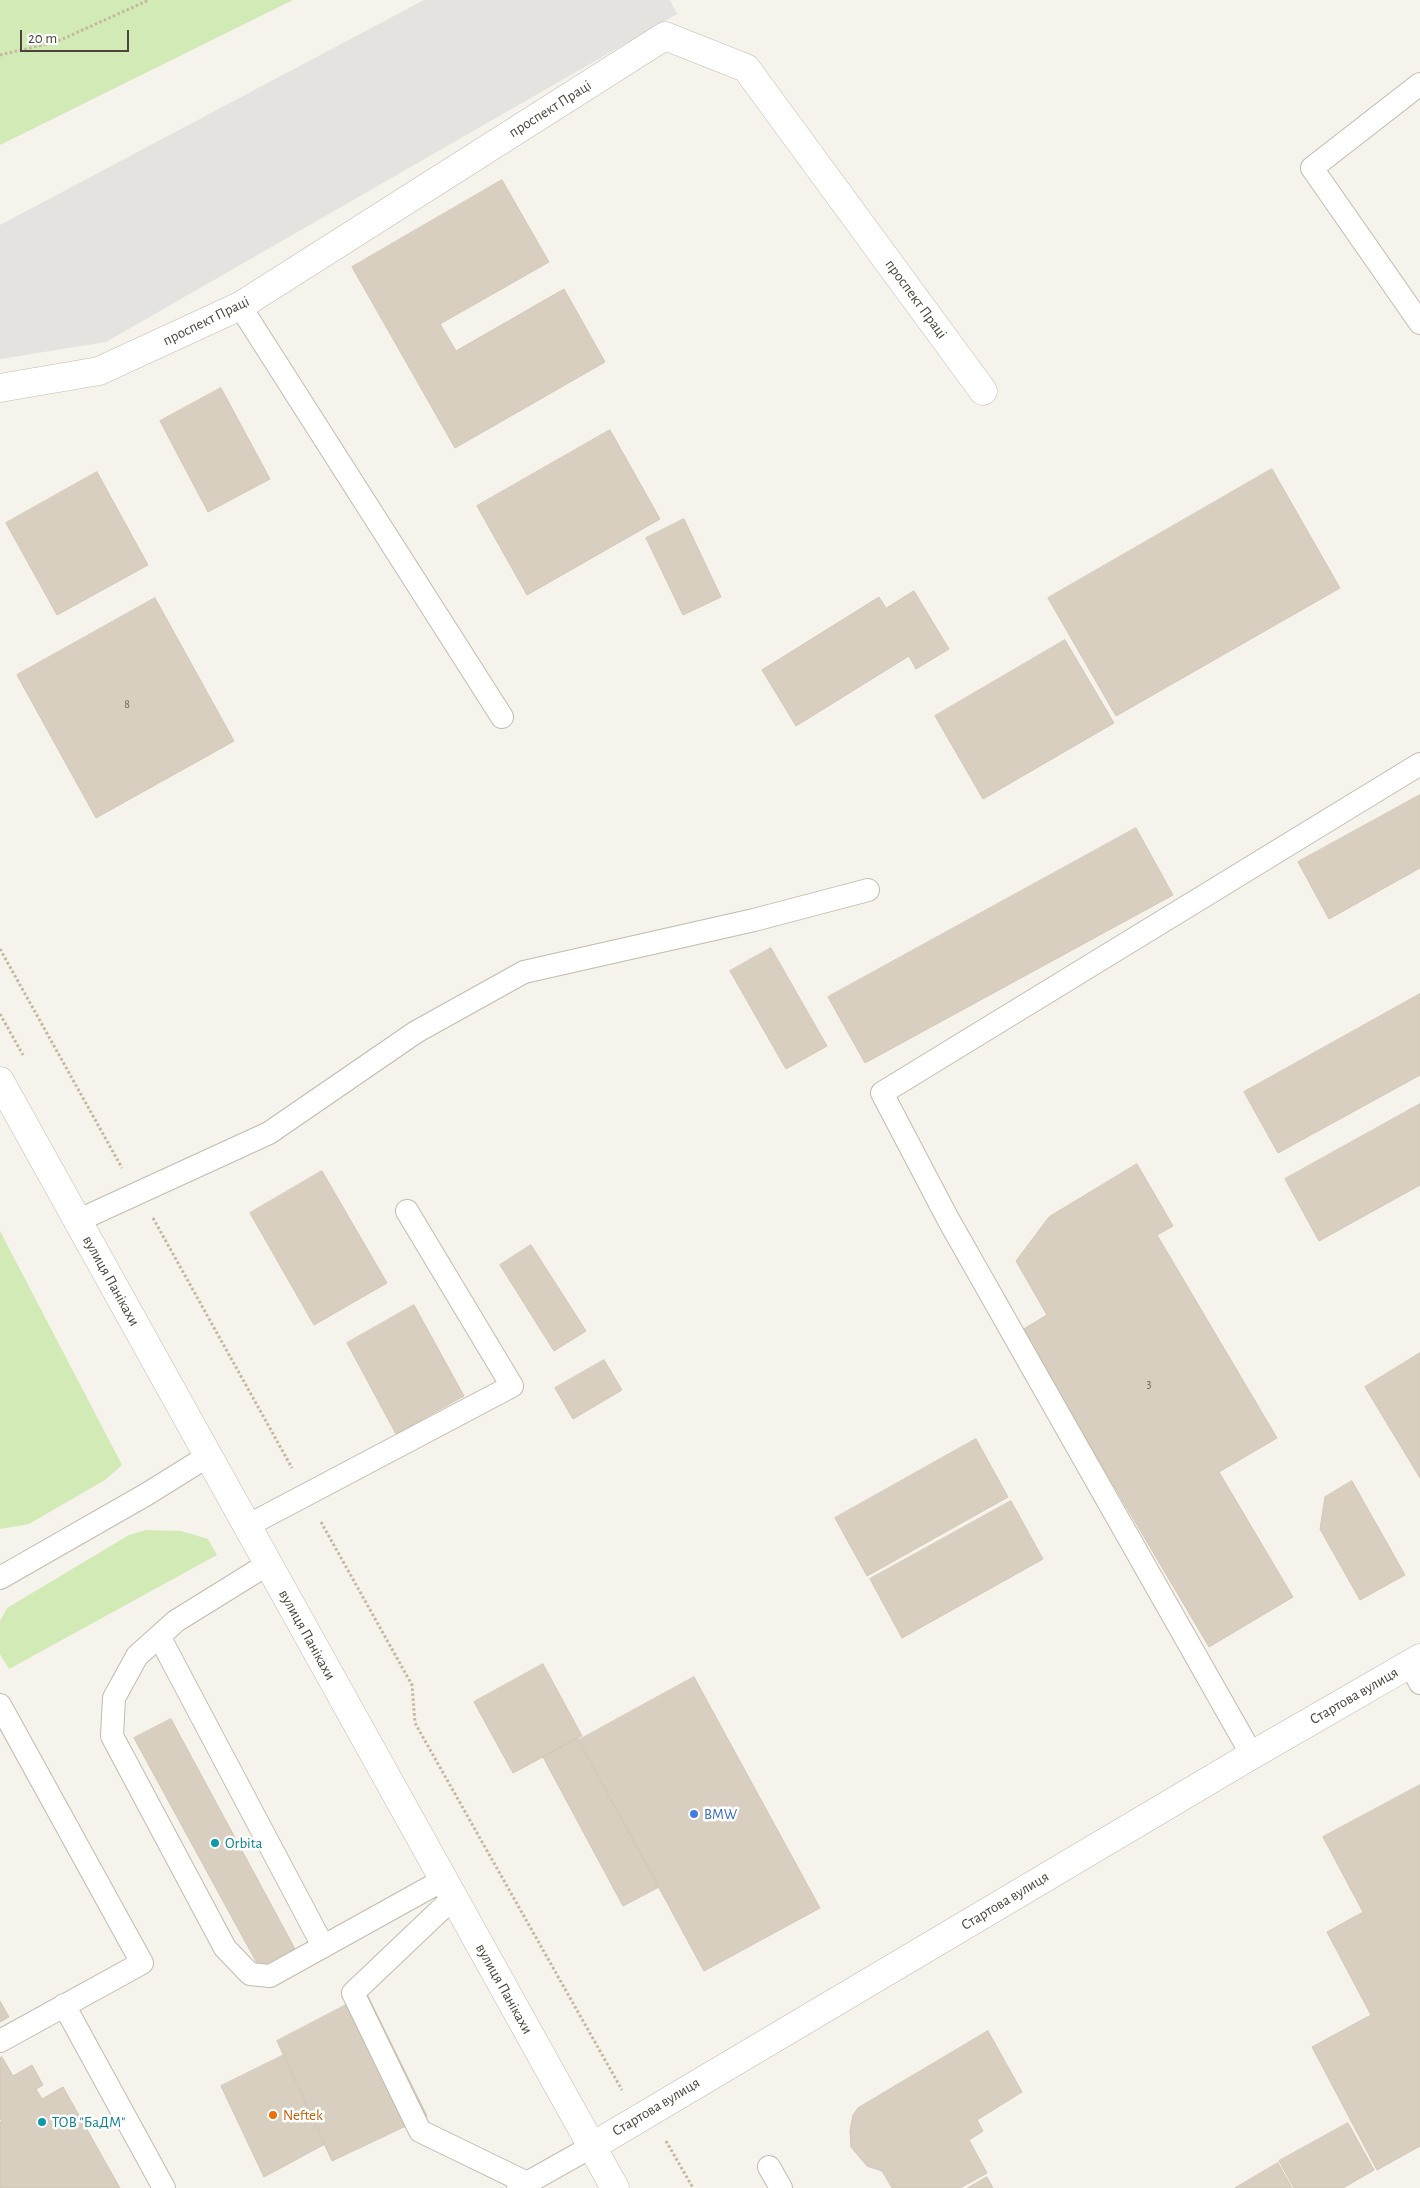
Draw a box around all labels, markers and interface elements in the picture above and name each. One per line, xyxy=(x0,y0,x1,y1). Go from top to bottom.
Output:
scale bar xyxy=(22,20,131,52)
text: 20 m xyxy=(28,31,57,46)
street label: проспект Праці xyxy=(505,76,595,142)
street label: проспект Праці xyxy=(881,256,951,342)
street label: проспект Праці xyxy=(160,292,252,350)
house number: 8 xyxy=(124,697,130,711)
street label: вулиця Панікахи xyxy=(79,1233,143,1329)
house number: 3 xyxy=(1147,1377,1151,1391)
street label: вулиця Панікахи xyxy=(275,1587,339,1683)
street label: Стартова вулиця xyxy=(1307,1663,1401,1729)
place label: BMW xyxy=(704,1805,737,1823)
marker: BMW xyxy=(688,1808,700,1820)
place label: Orbita xyxy=(225,1834,262,1852)
marker: Orbita xyxy=(209,1837,221,1849)
street label: Стартова вулиця xyxy=(958,1868,1052,1934)
street label: вулиця Панікахи xyxy=(472,1941,536,2037)
street label: Стартова вулиця xyxy=(609,2074,703,2140)
place label: Neftek xyxy=(283,2106,323,2124)
marker: Neftek xyxy=(267,2109,279,2121)
place label: ТОВ "БаДМ" xyxy=(52,2113,125,2131)
marker: ТОВ "БаДМ" xyxy=(36,2116,48,2128)

